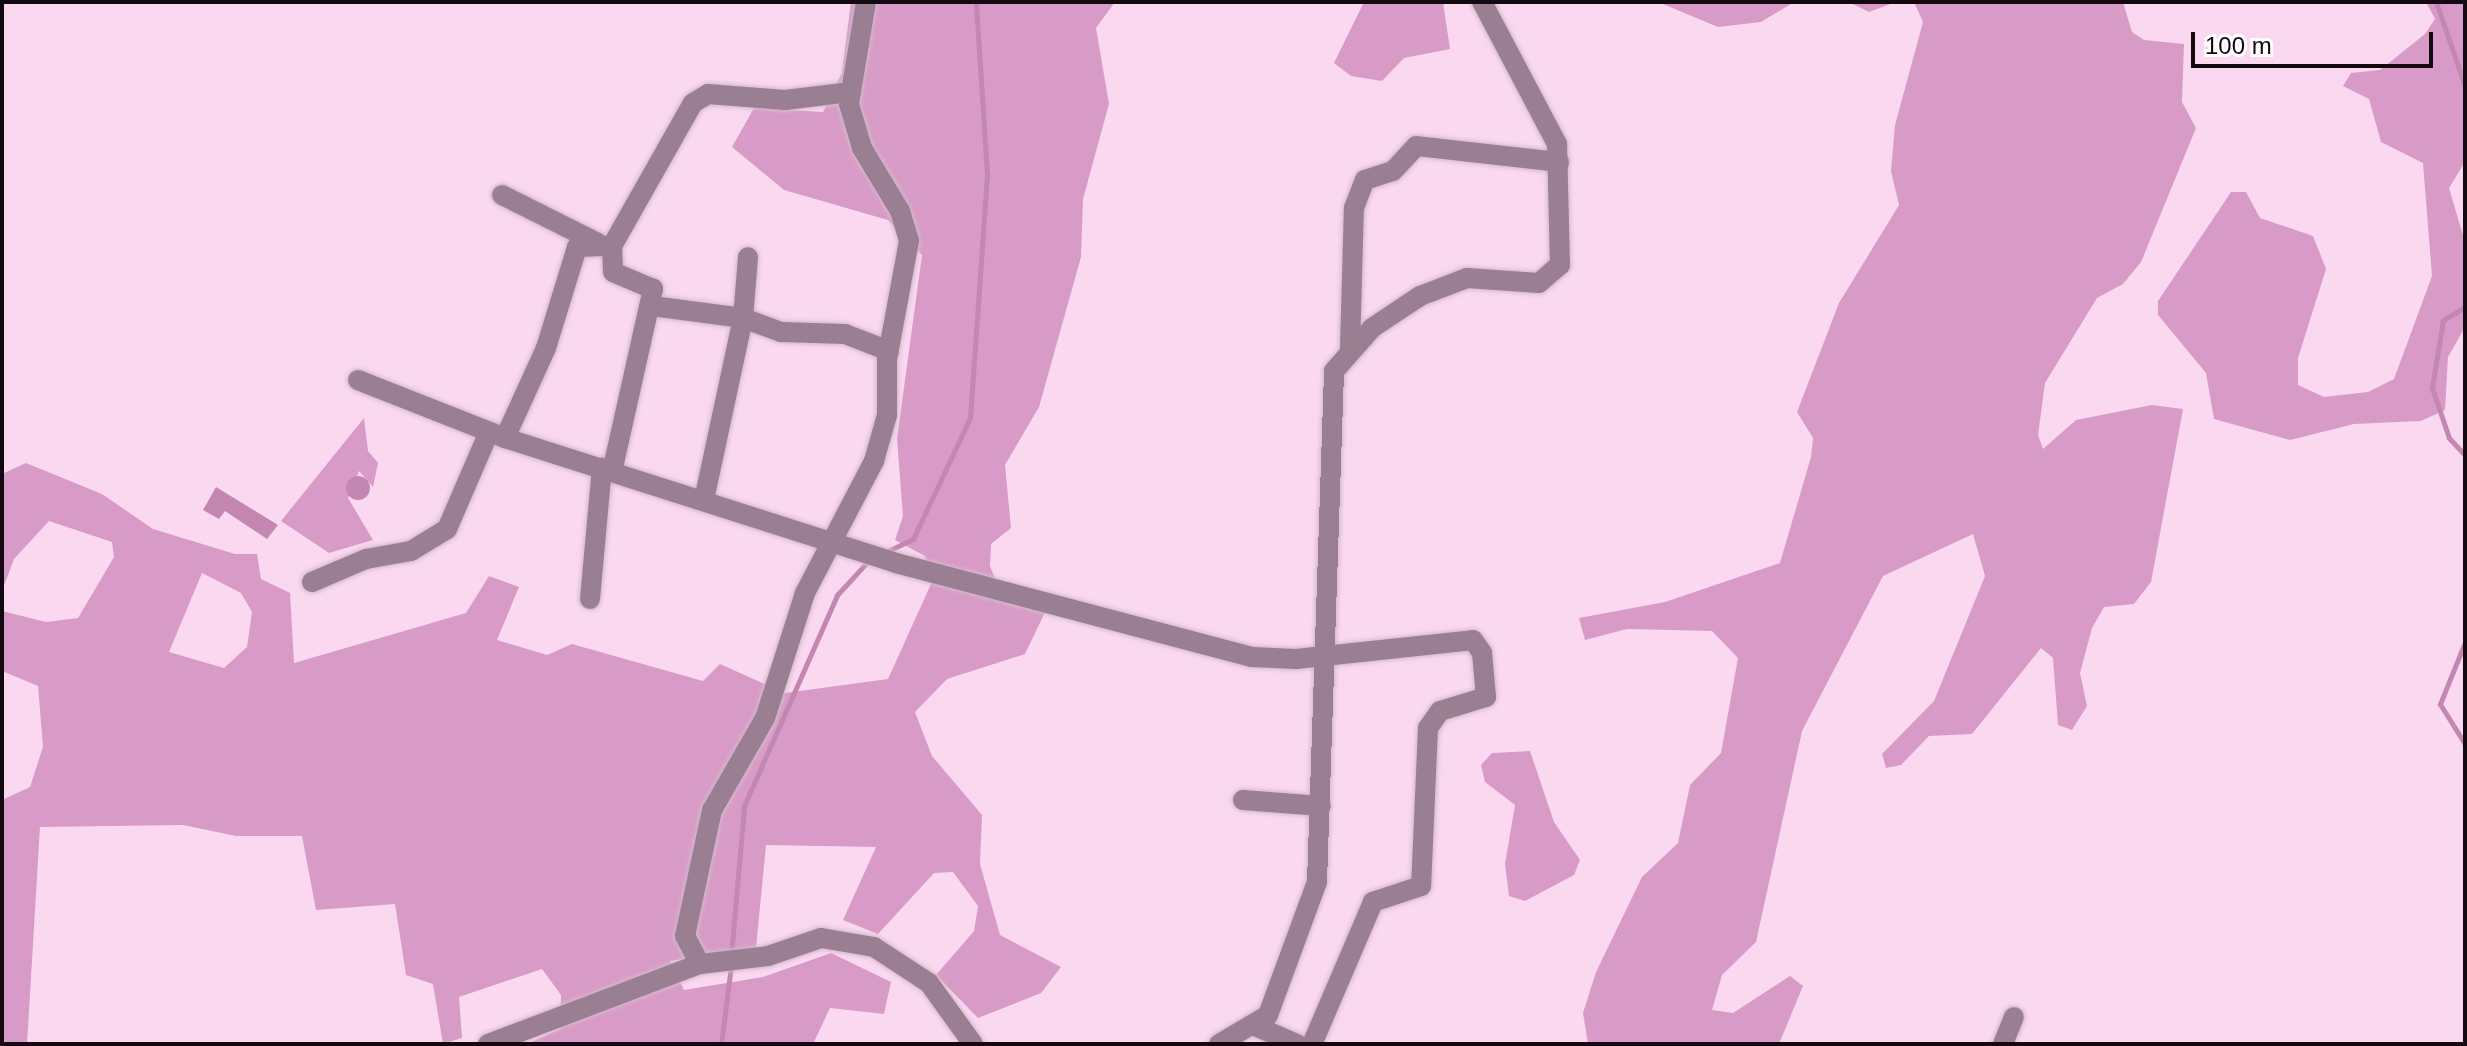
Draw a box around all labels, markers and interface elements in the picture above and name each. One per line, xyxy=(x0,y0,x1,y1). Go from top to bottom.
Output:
scale bar xyxy=(2195,16,2437,66)
text: 100 m xyxy=(2205,32,2272,59)

